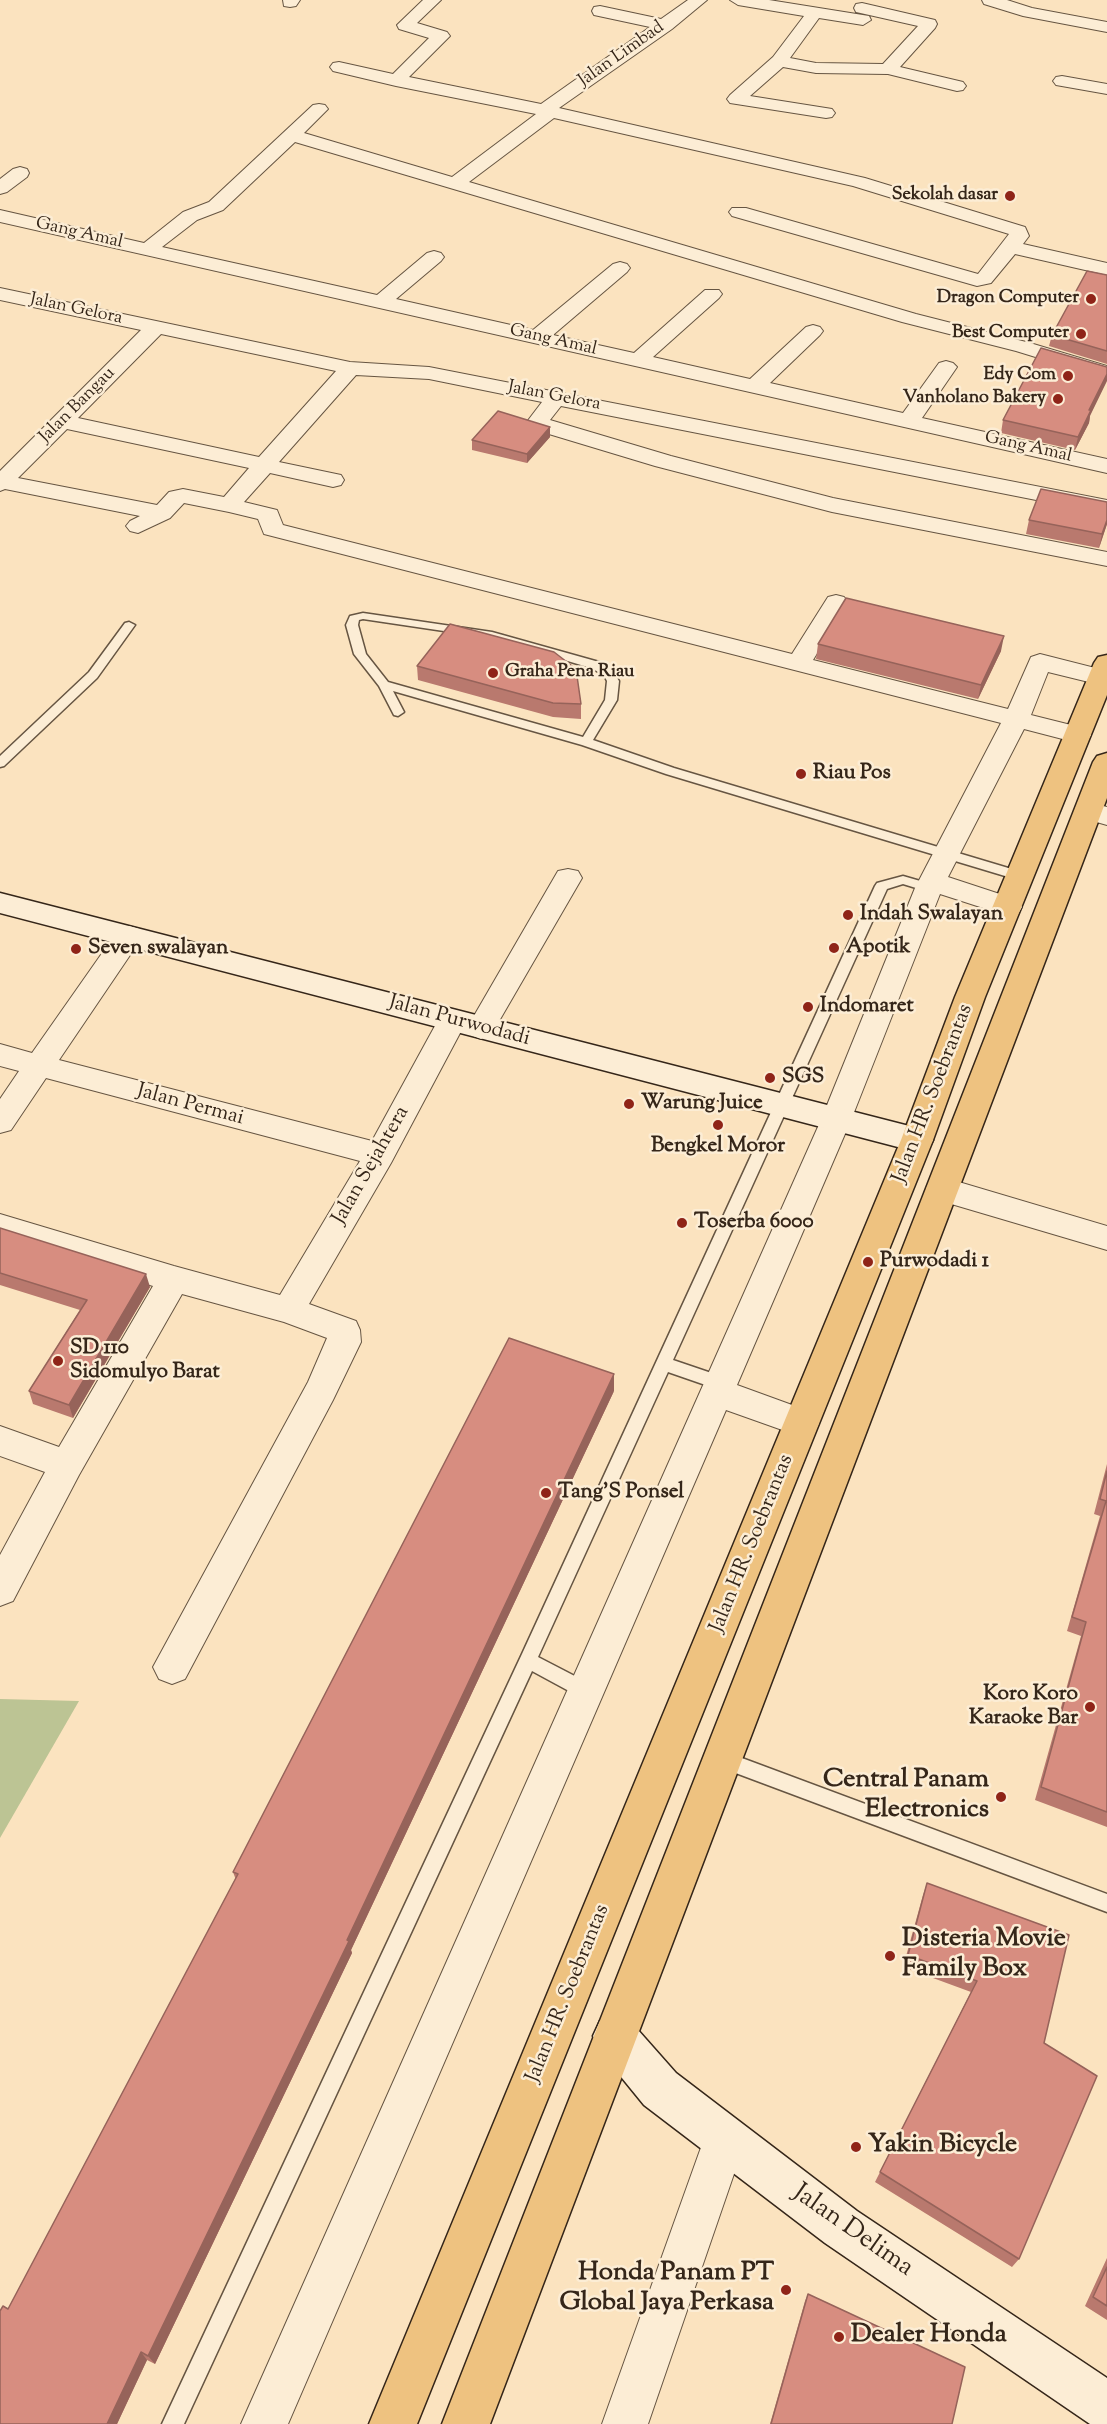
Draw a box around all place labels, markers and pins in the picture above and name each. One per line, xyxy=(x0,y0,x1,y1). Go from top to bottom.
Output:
place label: Sekolah dasar xyxy=(892,185,998,207)
marker: Sekolah dasar xyxy=(1003,189,1017,203)
place label: Dragon Computer xyxy=(937,288,1079,310)
marker: Dragon Computer xyxy=(1084,292,1098,306)
place label: Best Computer xyxy=(952,323,1069,345)
marker: Best Computer xyxy=(1074,327,1088,341)
place label: Edy Com xyxy=(984,365,1056,387)
marker: Edy Com xyxy=(1061,369,1075,383)
place label: Vanholano Bakery xyxy=(903,388,1046,410)
marker: Vanholano Bakery xyxy=(1051,392,1065,406)
place label: Graha Pena Riau xyxy=(505,662,634,684)
marker: Graha Pena Riau xyxy=(486,666,500,680)
place label: Riau Pos xyxy=(813,761,891,787)
marker: Riau Pos xyxy=(794,767,808,781)
place label: Indah Swalayan xyxy=(860,902,1003,928)
marker: Indah Swalayan xyxy=(841,908,855,922)
place label: Apotik xyxy=(846,935,910,961)
place label: Seven swalayan xyxy=(88,936,228,962)
marker: Apotik xyxy=(827,941,841,955)
marker: Seven swalayan xyxy=(69,942,83,956)
place label: Indomaret xyxy=(820,994,914,1020)
marker: Indomaret xyxy=(801,1000,815,1014)
place label: SGS xyxy=(782,1065,824,1091)
marker: SGS xyxy=(763,1071,777,1085)
place label: Warung Juice xyxy=(641,1091,763,1117)
marker: Warung Juice xyxy=(622,1097,636,1111)
marker: Bengkel Moror xyxy=(711,1118,725,1132)
place label: Bengkel Moror xyxy=(651,1134,785,1160)
place label: Toserba 6000 xyxy=(694,1210,814,1236)
marker: Toserba 6000 xyxy=(675,1216,689,1230)
place label: Purwodadi 1 xyxy=(880,1249,989,1275)
marker: Purwodadi 1 xyxy=(861,1255,875,1269)
place label: SD 110 Sidomulyo Barat xyxy=(70,1336,220,1386)
marker: SD 110 Sidomulyo Barat xyxy=(51,1354,65,1368)
place label: Tang'S Ponsel xyxy=(558,1480,684,1506)
marker: Tang'S Ponsel xyxy=(539,1486,553,1500)
place label: Koro Koro Karaoke Bar xyxy=(969,1682,1078,1732)
marker: Koro Koro Karaoke Bar xyxy=(1083,1700,1097,1714)
place label: Central Panam Electronics xyxy=(823,1766,989,1828)
marker: Central Panam Electronics xyxy=(994,1790,1008,1804)
place label: Disteria Movie Family Box xyxy=(902,1925,1066,1986)
marker: Disteria Movie Family Box xyxy=(883,1949,897,1963)
place label: Yakin Bicycle xyxy=(868,2131,1017,2163)
marker: Yakin Bicycle xyxy=(849,2140,863,2154)
place label: Honda Panam PT Global Jaya Perkasa xyxy=(560,2259,774,2320)
marker: Honda Panam PT Global Jaya Perkasa xyxy=(779,2283,793,2297)
place label: Dealer Honda xyxy=(851,2321,1007,2353)
marker: Dealer Honda xyxy=(832,2330,846,2344)

